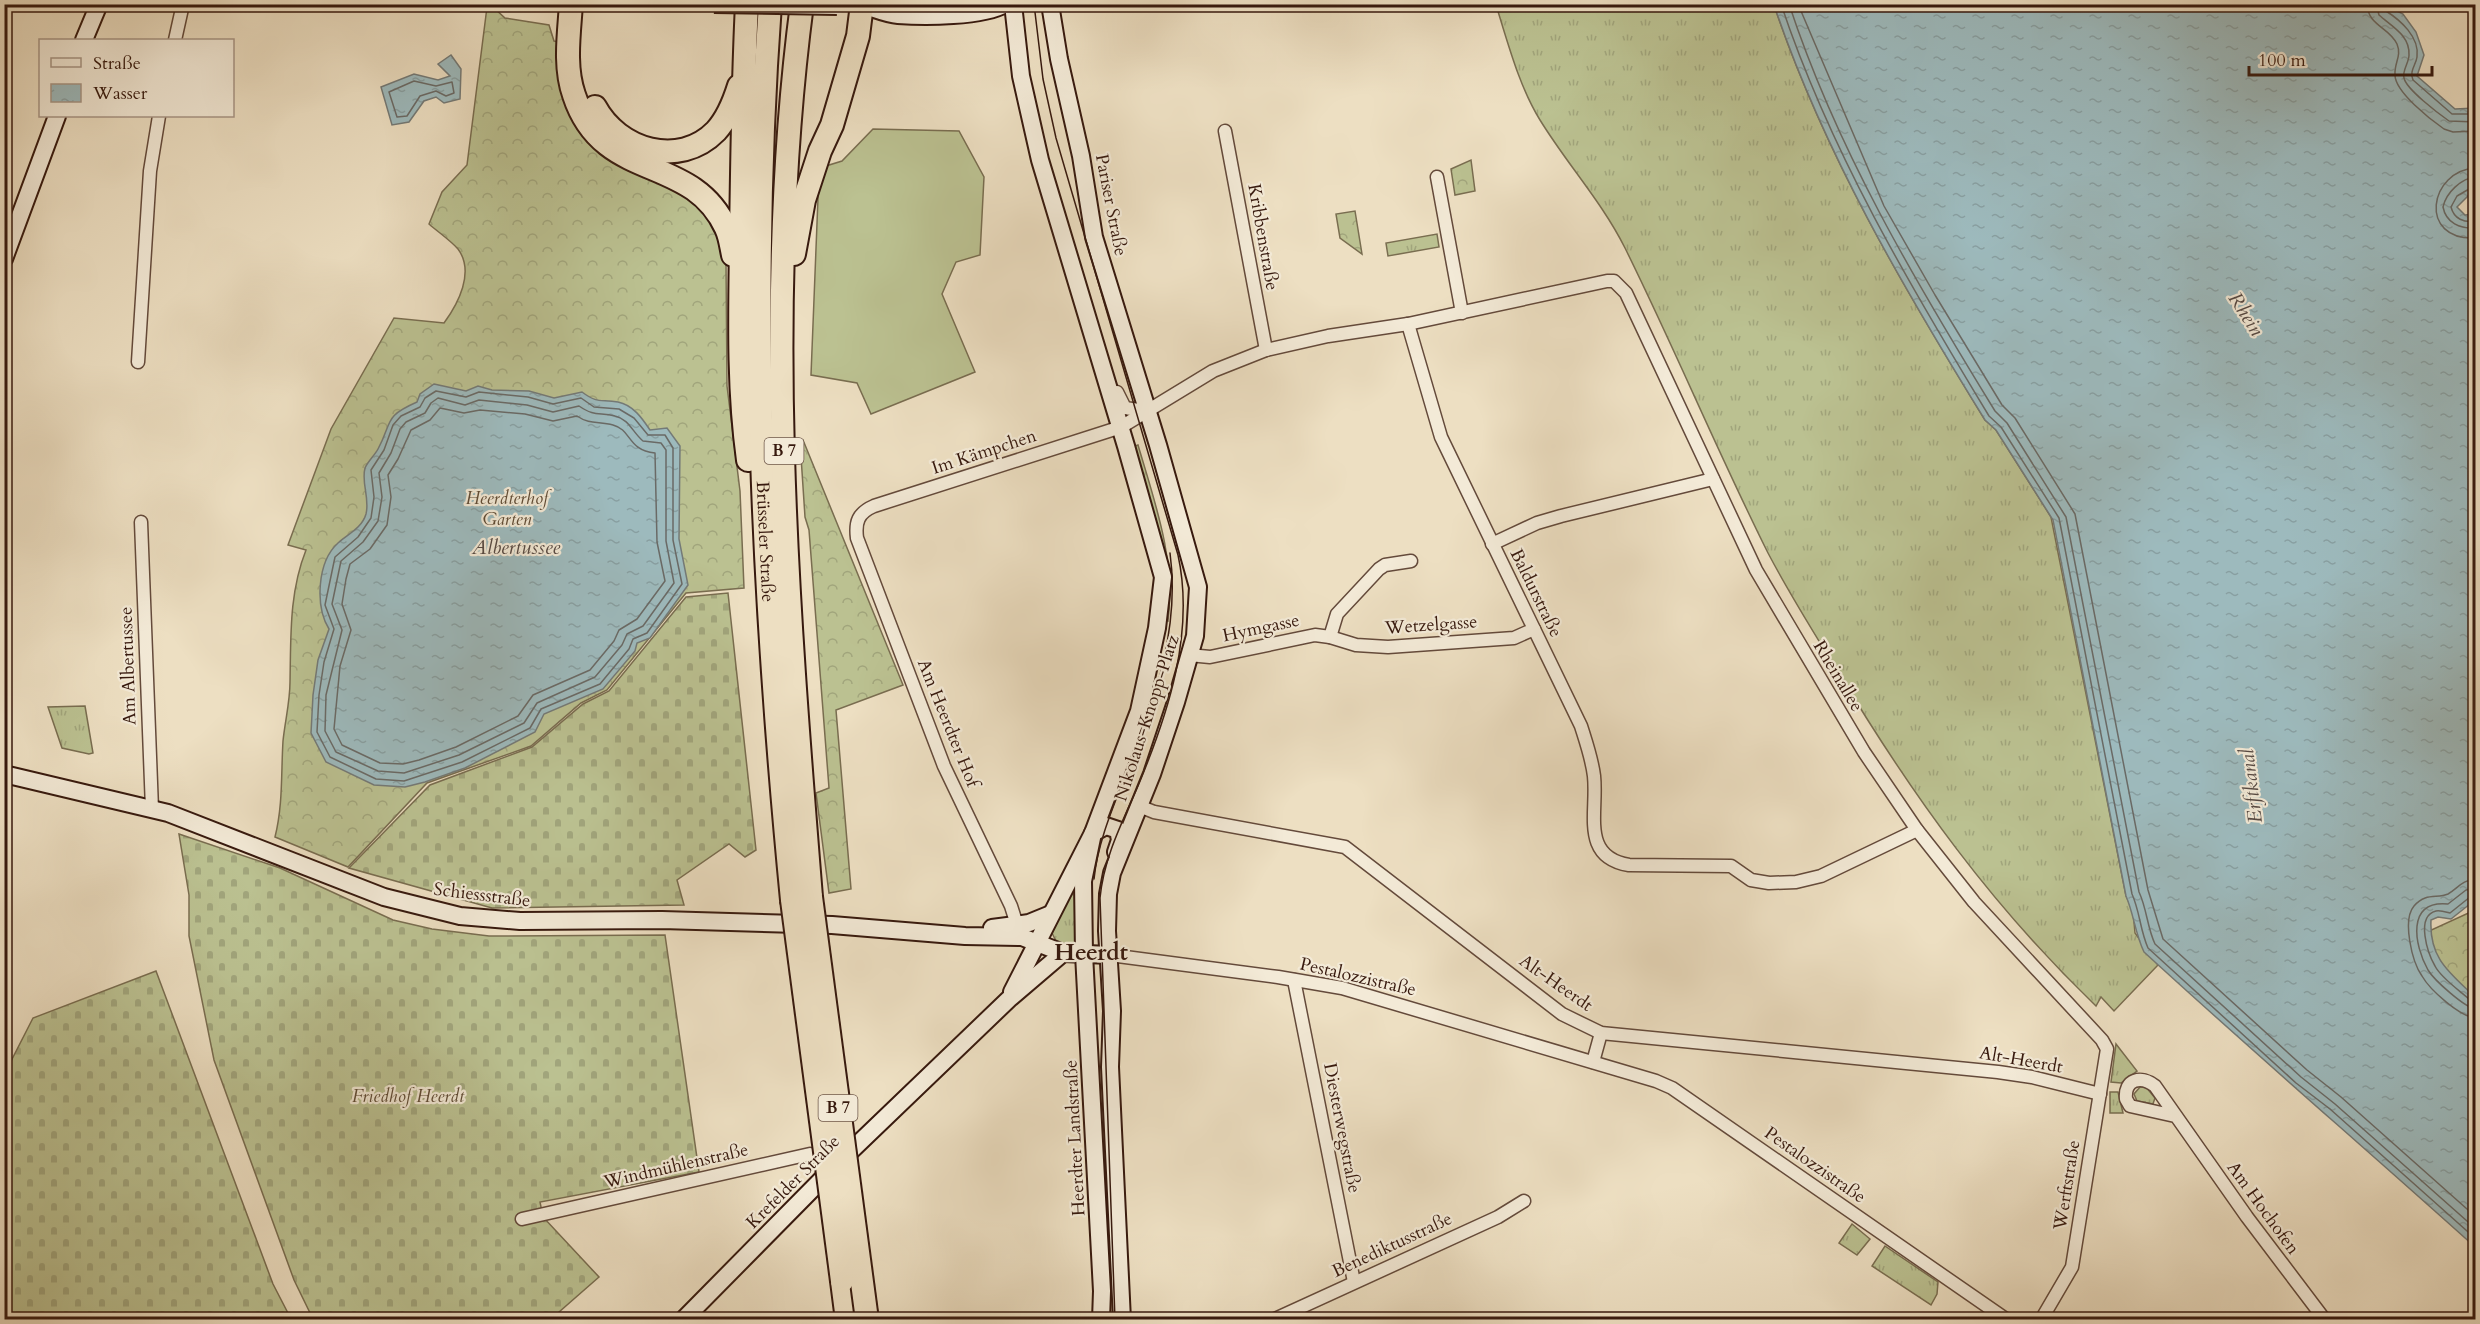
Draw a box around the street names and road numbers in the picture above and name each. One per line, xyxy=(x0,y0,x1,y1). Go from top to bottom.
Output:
street label: Pariser Straße xyxy=(1089,152,1133,258)
street label: Kribbenstraße xyxy=(1241,182,1285,292)
street label: Im Kämpchen xyxy=(928,423,1040,481)
road number: B 7 xyxy=(764,438,804,464)
street label: Brüsseler Straße xyxy=(750,481,781,603)
street label: Baldurstraße xyxy=(1504,545,1568,641)
street label: Am Albertussee xyxy=(113,606,143,726)
street label: Hymgasse xyxy=(1220,608,1302,648)
street label: Wetzelgasse xyxy=(1383,609,1478,641)
street label: Nikolaus-Knopp-Platz xyxy=(1108,632,1186,804)
street label: Rheinallee xyxy=(1807,636,1869,716)
street label: Am Heerdter Hof xyxy=(911,655,986,794)
street label: Schiessstraße xyxy=(432,877,532,913)
street label: Alt-Heerdt xyxy=(1514,949,1598,1018)
street label: Pestalozzistraße xyxy=(1297,951,1419,1003)
street label: Alt-Heerdt xyxy=(1977,1040,2065,1080)
street label: Heerdter Landstraße xyxy=(1058,1059,1092,1217)
street label: Diesterwegstraße xyxy=(1317,1061,1367,1195)
road number: B 7 xyxy=(818,1095,858,1121)
street label: Pestalozzistraße xyxy=(1759,1121,1871,1209)
street label: Krefelder Straße xyxy=(741,1130,845,1234)
street label: Windmühlenstraße xyxy=(600,1137,751,1195)
street label: Werftstraße xyxy=(2047,1138,2086,1233)
street label: Am Hochofen xyxy=(2221,1156,2306,1260)
street label: Benediktusstraße xyxy=(1328,1206,1456,1284)

